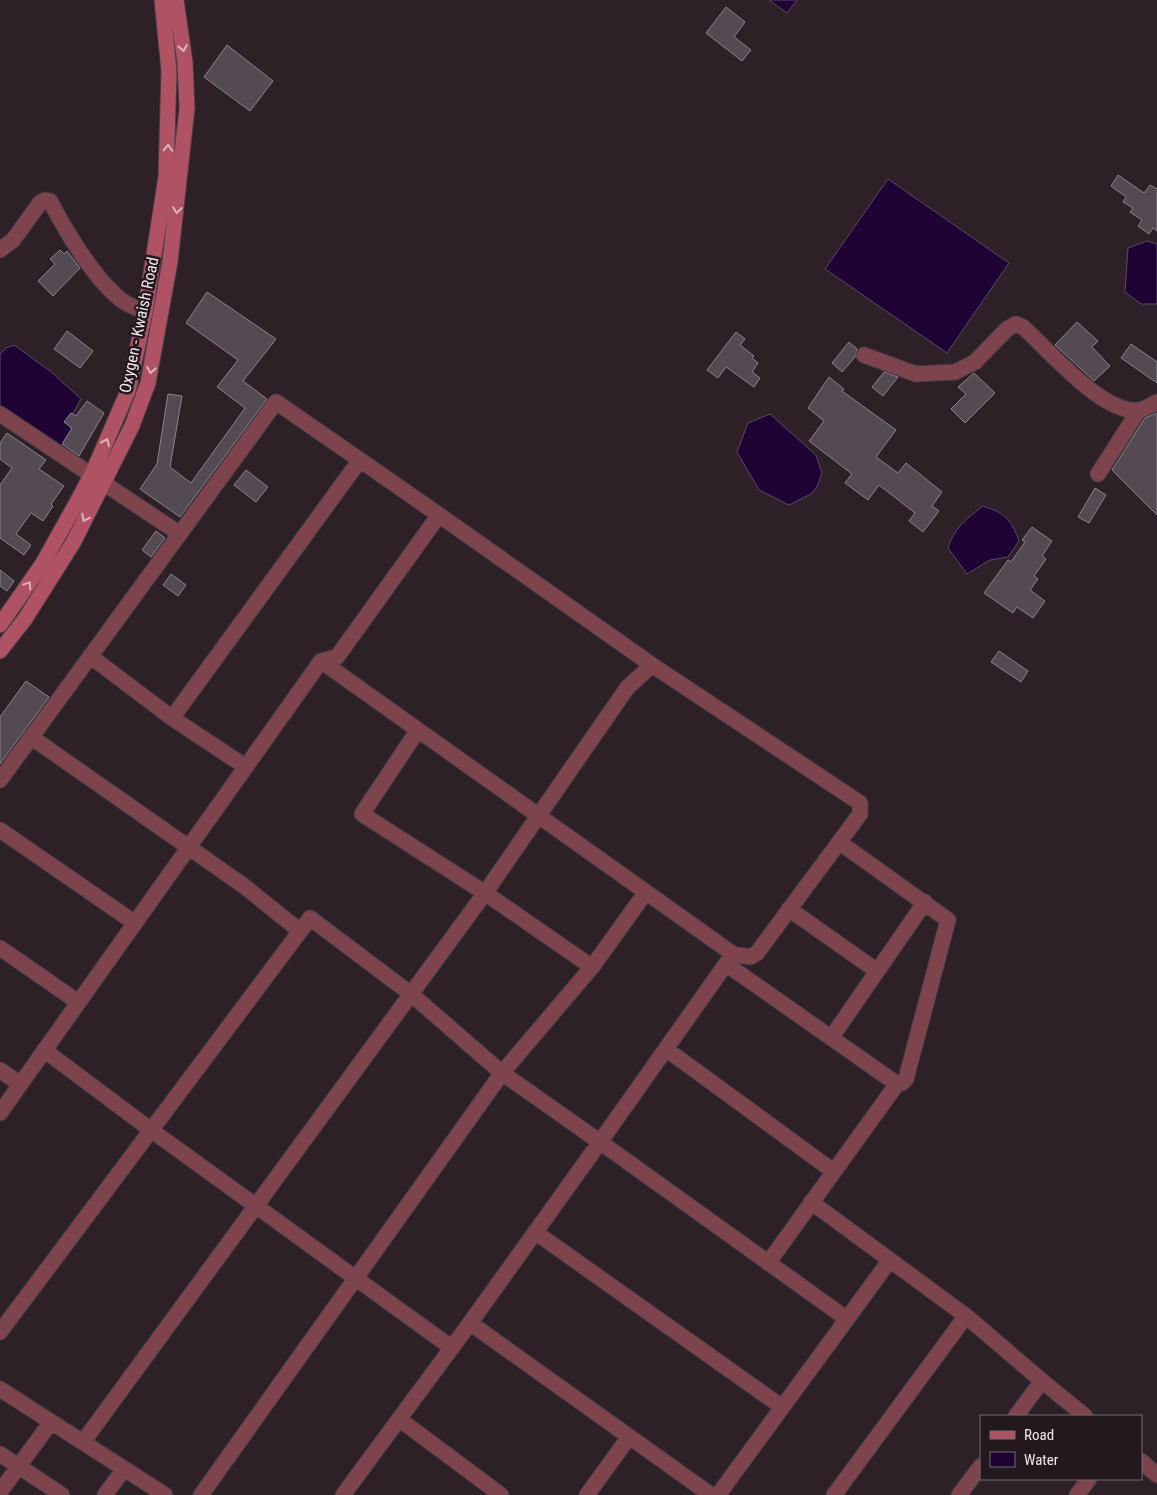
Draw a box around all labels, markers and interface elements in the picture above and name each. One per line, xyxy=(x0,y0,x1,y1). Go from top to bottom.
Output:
one-way arrow xyxy=(177,45,188,53)
one-way arrow xyxy=(162,144,173,152)
one-way arrow xyxy=(172,206,183,214)
street label: Oxygen - Kwaish Road xyxy=(115,255,163,395)
one-way arrow xyxy=(146,366,156,375)
one-way arrow xyxy=(99,438,110,447)
one-way arrow xyxy=(81,513,91,522)
one-way arrow xyxy=(22,581,31,590)
legend xyxy=(980,1415,1142,1480)
text: Road xyxy=(1024,1426,1054,1444)
text: Water xyxy=(1024,1451,1059,1469)

